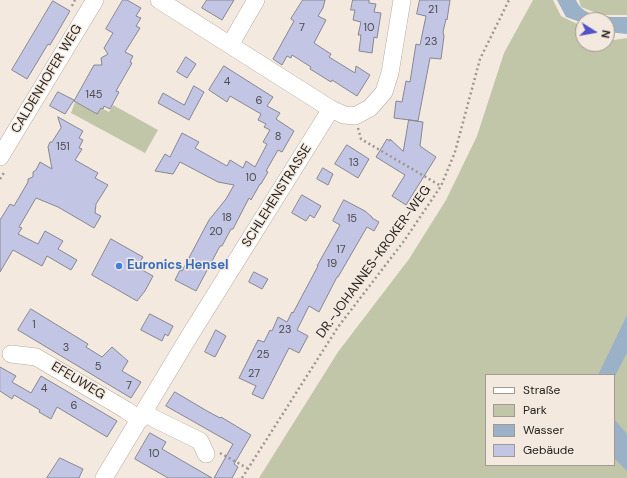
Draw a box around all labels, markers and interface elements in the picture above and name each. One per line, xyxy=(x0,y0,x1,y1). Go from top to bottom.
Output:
house number: 21 xyxy=(428,3,438,17)
north arrow xyxy=(575,12,615,52)
house number: 7 xyxy=(299,21,305,35)
house number: 10 xyxy=(364,21,374,35)
street label: CALDENHOFER WEG xyxy=(8,22,86,136)
text: N xyxy=(598,29,613,39)
house number: 23 xyxy=(425,35,437,49)
house number: 4 xyxy=(224,75,230,89)
house number: 145 xyxy=(86,88,102,102)
house number: 6 xyxy=(256,94,262,108)
house number: 8 xyxy=(275,130,281,144)
house number: 151 xyxy=(56,140,70,154)
street label: SCHLEHENSTRASSE xyxy=(239,142,315,250)
house number: 13 xyxy=(349,156,359,170)
house number: 10 xyxy=(246,171,256,185)
street label: DR.-JOHANNES-KROKER-WEG xyxy=(313,183,435,341)
house number: 18 xyxy=(222,211,232,225)
house number: 15 xyxy=(347,212,357,226)
house number: 20 xyxy=(209,225,223,239)
house number: 17 xyxy=(336,243,346,257)
house number: 19 xyxy=(327,257,337,271)
place label: Euronics Hensel xyxy=(127,258,229,274)
marker: Euronics Hensel xyxy=(114,261,124,271)
house number: 1 xyxy=(32,318,36,332)
house number: 23 xyxy=(279,323,291,337)
house number: 3 xyxy=(63,341,69,355)
house number: 25 xyxy=(256,348,270,362)
street label: EFEUWEG xyxy=(48,359,108,403)
house number: 5 xyxy=(95,360,101,374)
house number: 27 xyxy=(248,367,260,381)
legend xyxy=(485,374,615,466)
house number: 7 xyxy=(126,379,132,393)
house number: 4 xyxy=(41,382,47,396)
text: Straße xyxy=(523,382,560,398)
house number: 6 xyxy=(71,399,77,413)
text: Park xyxy=(523,402,547,418)
text: Wasser xyxy=(523,422,564,438)
text: Gebäude xyxy=(523,442,574,458)
house number: 10 xyxy=(149,447,159,461)

